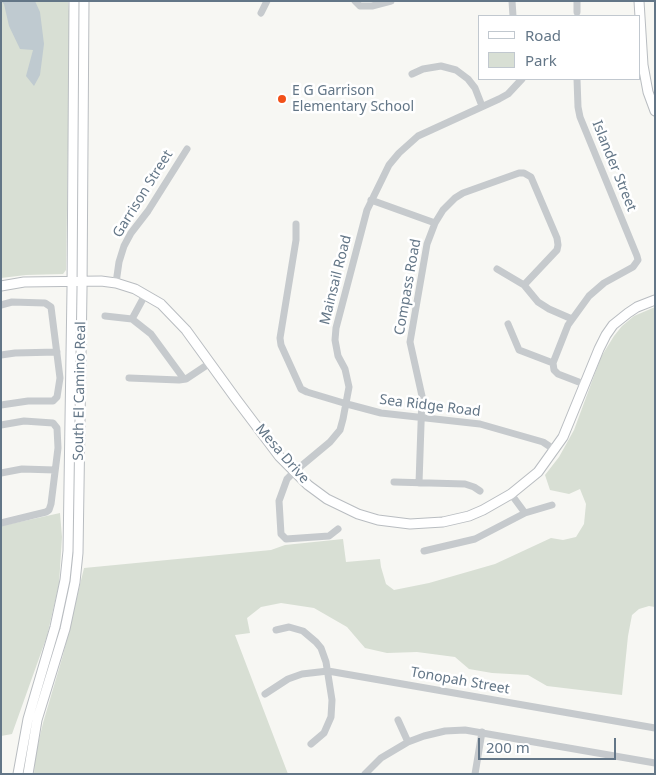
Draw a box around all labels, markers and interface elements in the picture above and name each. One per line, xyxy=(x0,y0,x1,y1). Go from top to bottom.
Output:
legend xyxy=(478,15,641,80)
text: Road xyxy=(525,25,561,45)
text: Park xyxy=(525,50,557,70)
place label: E G Garrison Elementary School xyxy=(292,83,414,115)
marker: E G Garrison Elementary School xyxy=(276,93,288,105)
street label: Islander Street xyxy=(588,118,640,214)
street label: Garrison Street xyxy=(109,147,177,241)
street label: Mainsail Road xyxy=(317,233,355,327)
street label: Compass Road xyxy=(391,237,425,337)
street label: South El Camino Real xyxy=(70,321,90,461)
street label: Sea Ridge Road xyxy=(378,391,482,421)
street label: Mesa Drive xyxy=(252,421,312,487)
street label: Tonopah Street xyxy=(409,664,511,698)
scale bar xyxy=(481,728,618,760)
text: 200 m xyxy=(486,737,530,757)

